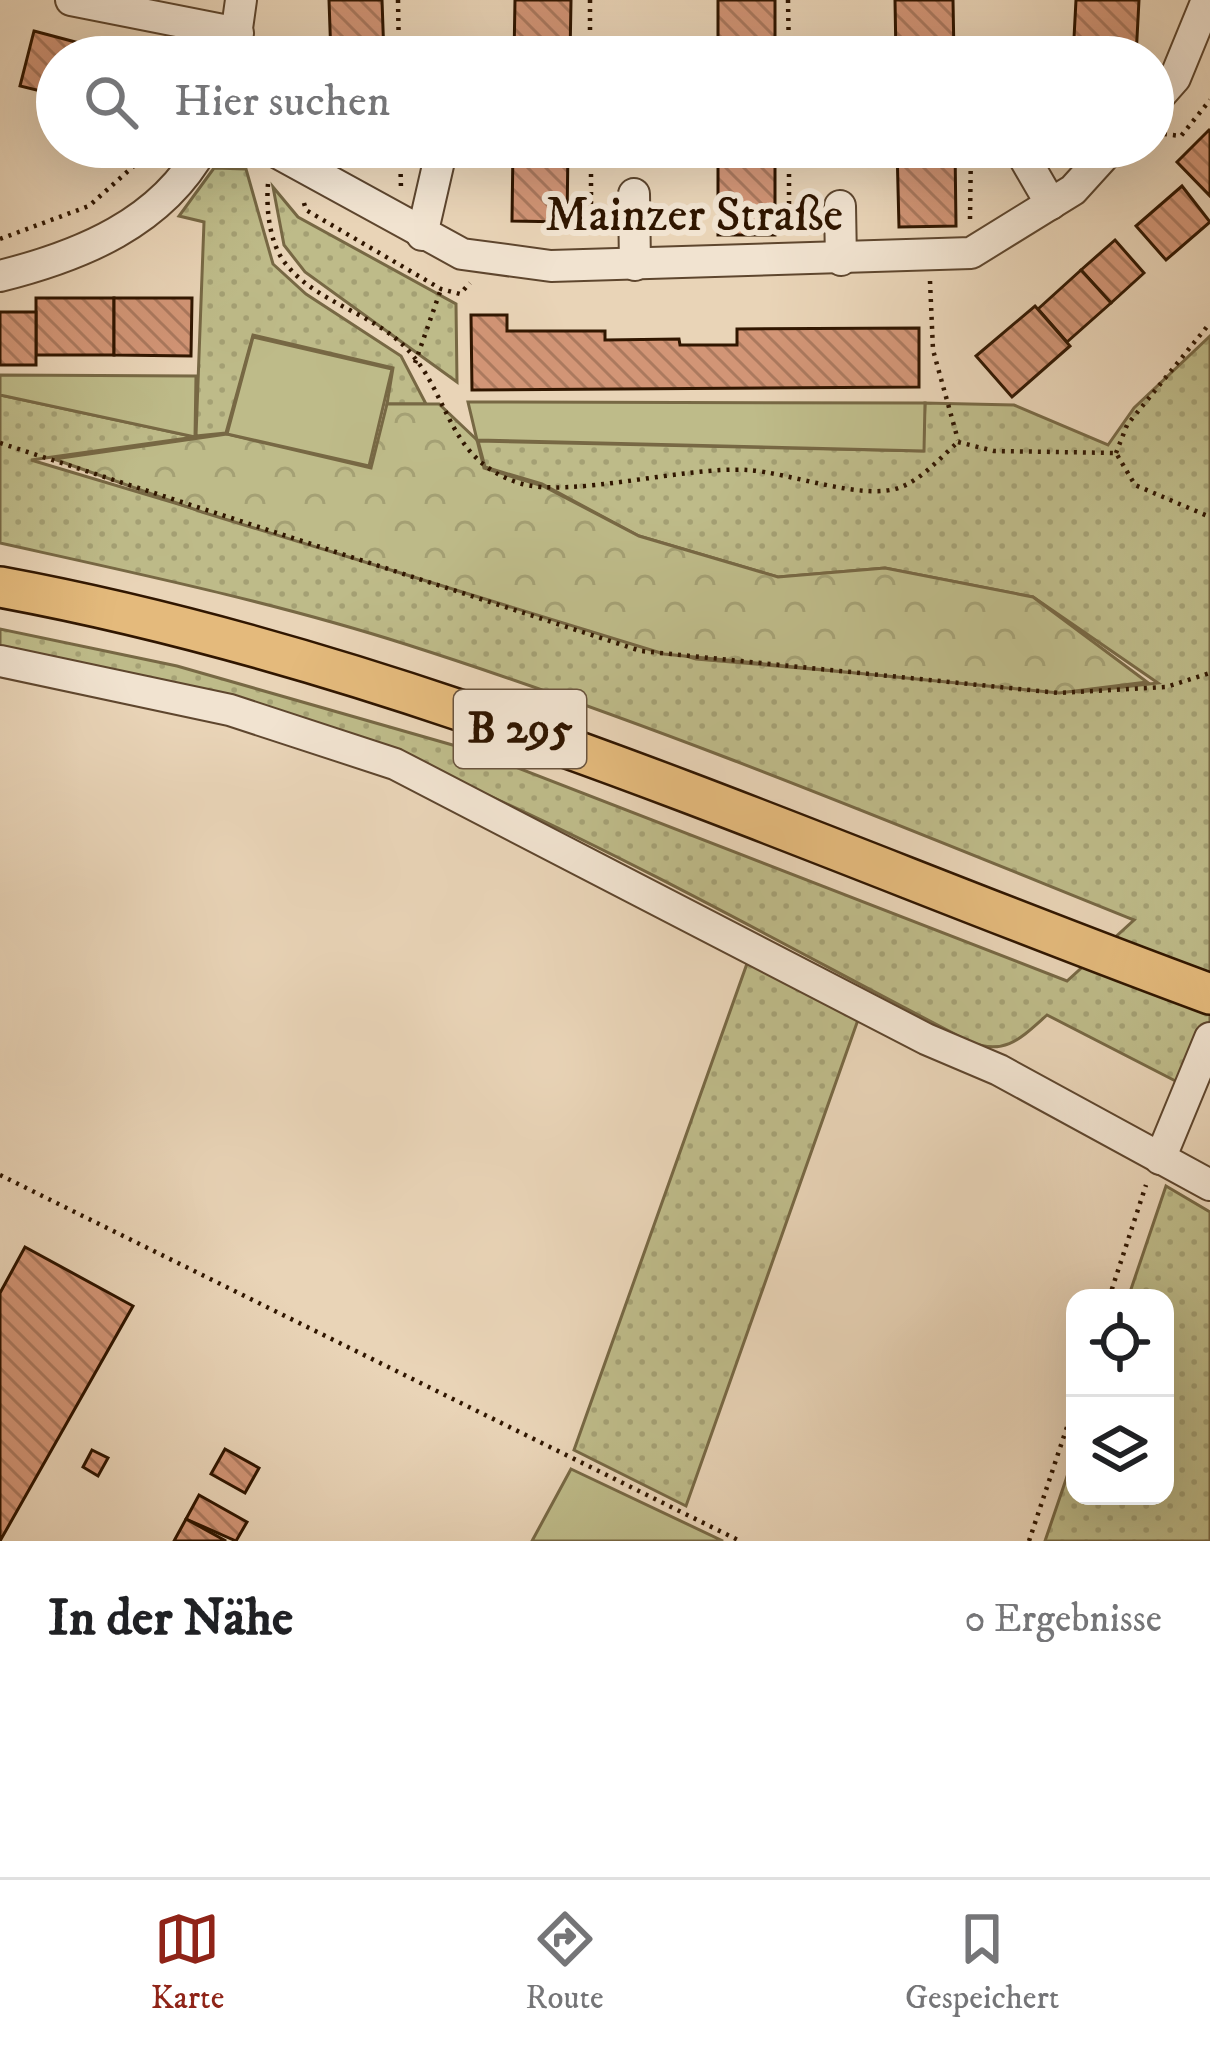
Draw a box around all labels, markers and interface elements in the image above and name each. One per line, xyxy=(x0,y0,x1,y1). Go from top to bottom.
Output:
search box xyxy=(36,36,1174,168)
icon: search xyxy=(78,69,144,135)
text: Hier suchen xyxy=(174,74,390,130)
street label: Mainzer Straße xyxy=(545,186,843,246)
road number: B 295 xyxy=(454,690,586,768)
map controls xyxy=(1066,1289,1174,1505)
button: locate xyxy=(1066,1289,1174,1397)
button: layers xyxy=(1066,1397,1174,1505)
text: In der Nähe xyxy=(48,1587,293,1651)
text: 0 Ergebnisse xyxy=(965,1595,1162,1644)
tab: Karte xyxy=(151,1906,224,2019)
tab: Route xyxy=(526,1906,604,2019)
tab: Gespeichert xyxy=(905,1906,1059,2019)

